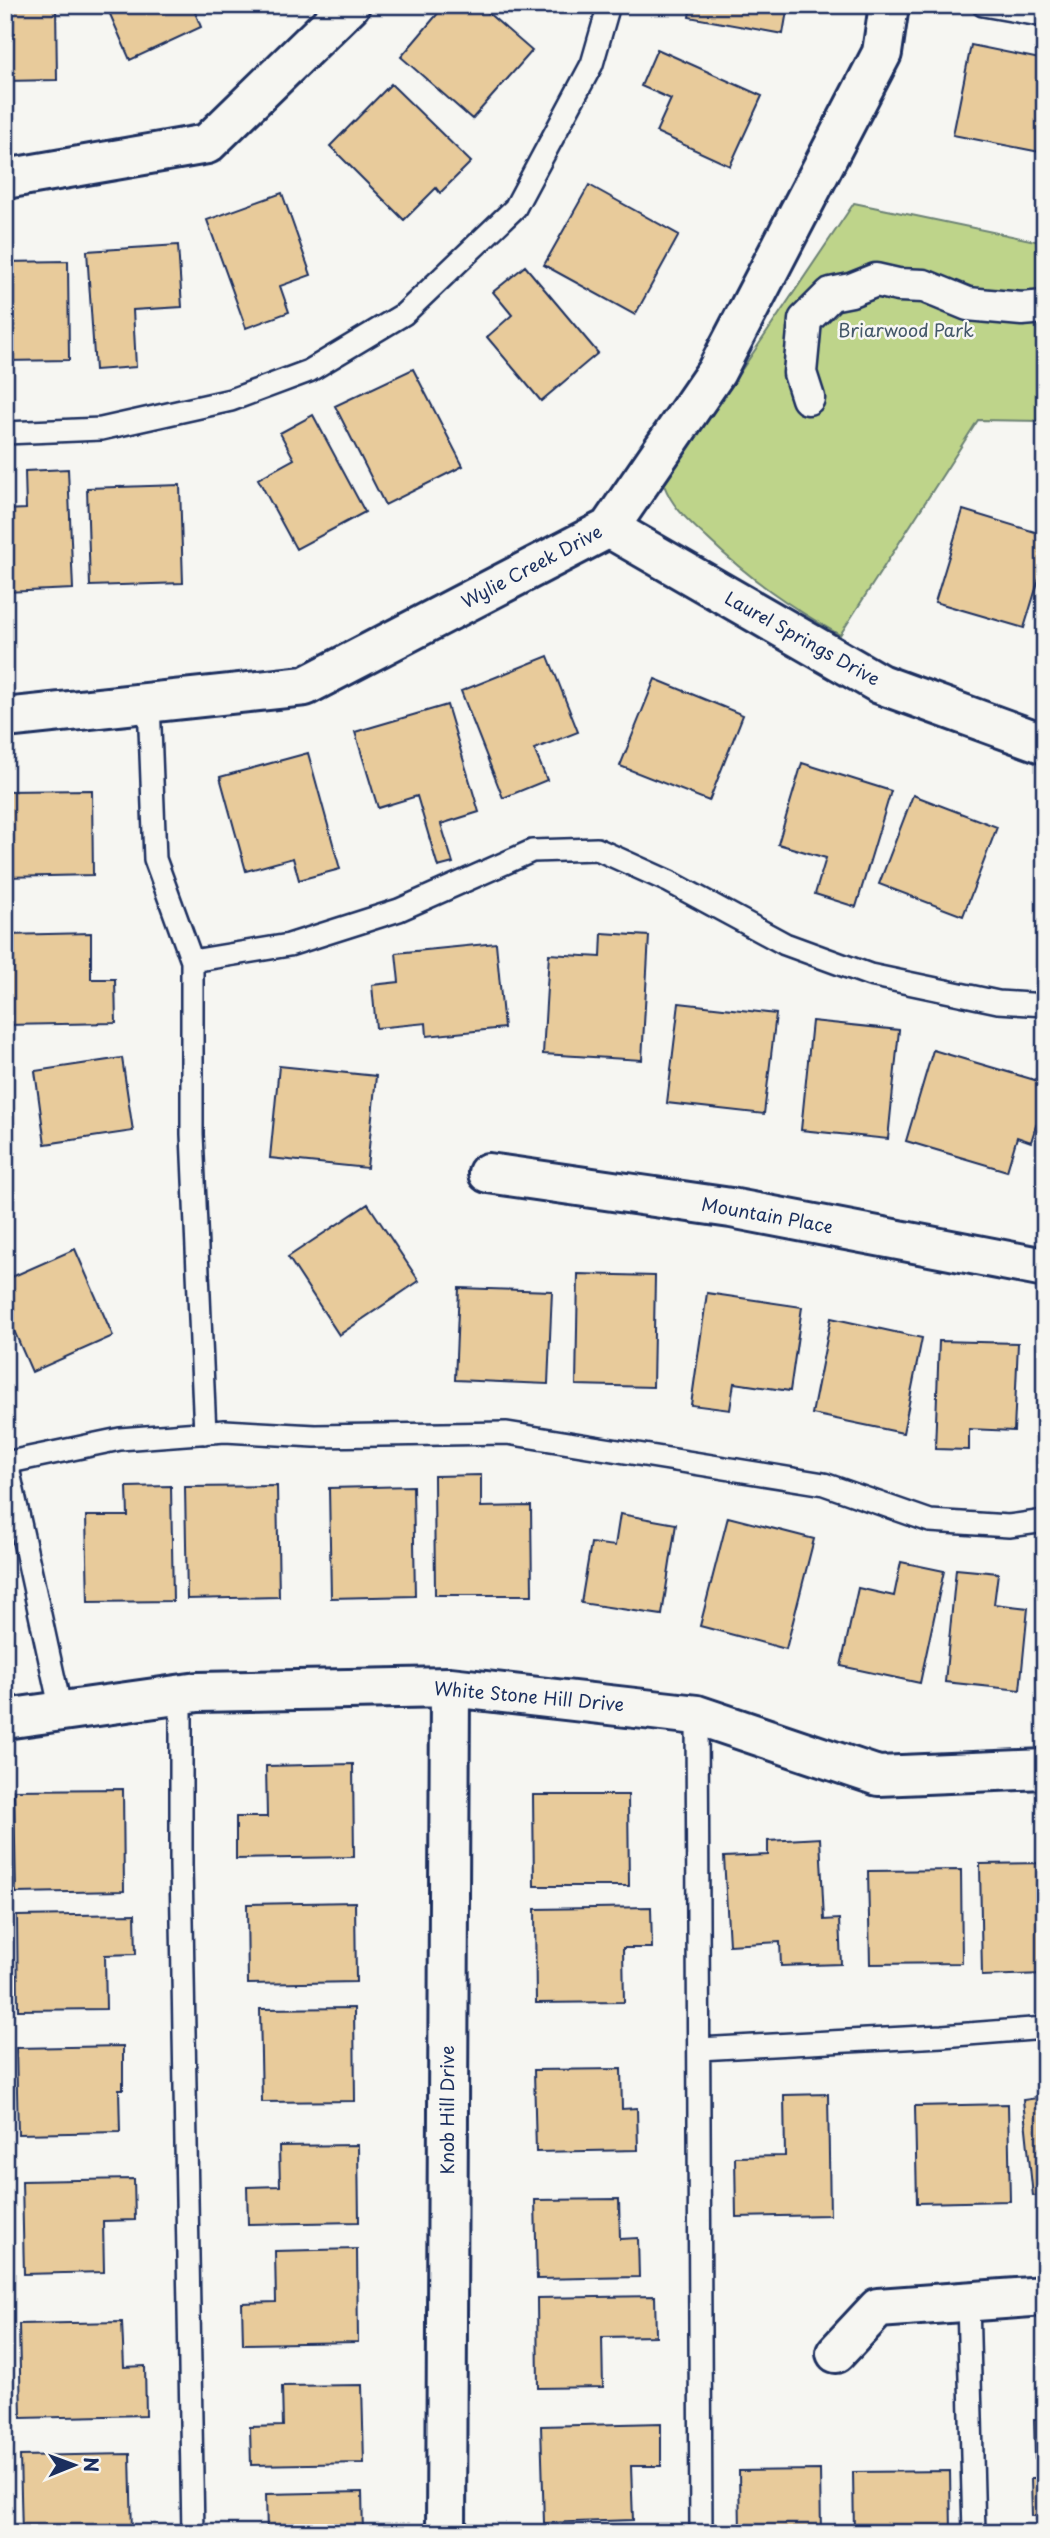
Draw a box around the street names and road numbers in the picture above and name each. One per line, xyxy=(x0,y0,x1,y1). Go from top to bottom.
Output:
street label: Wylie Creek Drive xyxy=(456,517,606,614)
street label: Laurel Springs Drive xyxy=(720,584,885,692)
street label: Mountain Place xyxy=(699,1190,835,1239)
street label: White Stone Hill Drive xyxy=(433,1674,625,1717)
street label: Knob Hill Drive xyxy=(433,2045,460,2175)

